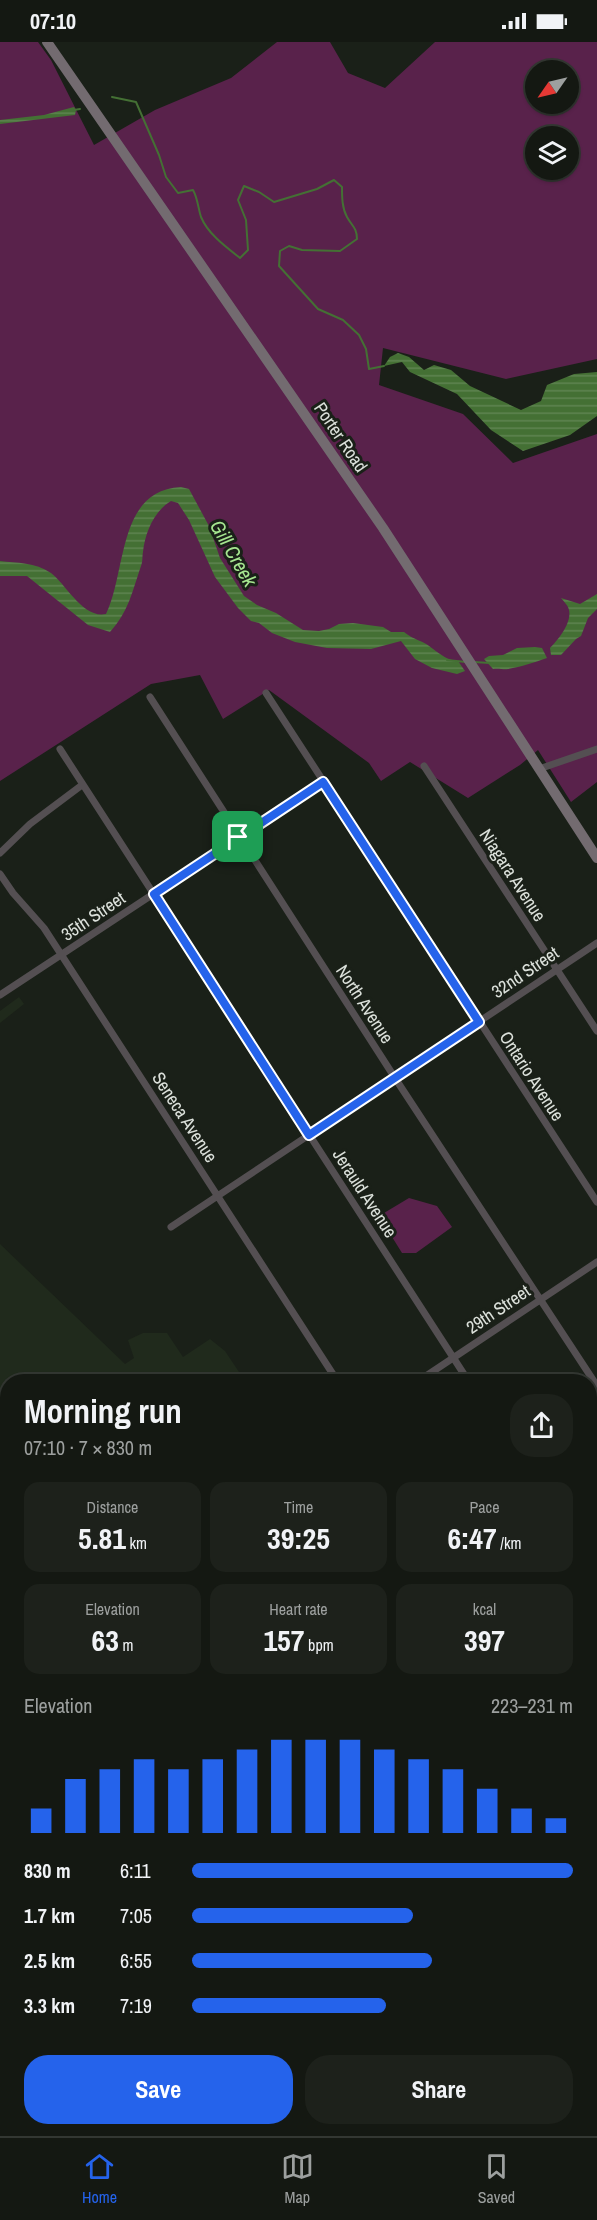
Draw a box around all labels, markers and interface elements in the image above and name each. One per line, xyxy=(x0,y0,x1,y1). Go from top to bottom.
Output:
text: 07:10 xyxy=(30,6,76,36)
north arrow xyxy=(525,60,579,114)
map controls xyxy=(525,60,579,180)
button: layers xyxy=(525,126,579,180)
street label: Porter Road xyxy=(308,397,374,477)
water label: Gill Creek xyxy=(204,515,264,592)
pin xyxy=(212,811,263,862)
icon: arrive xyxy=(221,820,254,853)
street label: Niagara Avenue xyxy=(474,824,552,926)
street label: 35th Street xyxy=(56,885,130,947)
street label: 32nd Street xyxy=(486,940,564,1004)
street label: North Avenue xyxy=(330,960,400,1048)
street label: Ontario Avenue xyxy=(494,1026,570,1126)
street label: Seneca Avenue xyxy=(146,1067,224,1167)
street label: Jerauld Avenue xyxy=(327,1144,403,1242)
street label: 29th Street xyxy=(461,1278,535,1340)
text: Morning run xyxy=(24,1389,182,1433)
button: share xyxy=(510,1394,573,1457)
text: 07:10 · 7 × 830 m xyxy=(24,1434,152,1461)
text: Distance xyxy=(87,1496,138,1518)
text: Time xyxy=(284,1496,313,1518)
text: Pace xyxy=(470,1496,499,1518)
text: 5.81 xyxy=(78,1518,126,1558)
text: 39:25 xyxy=(267,1518,330,1558)
text: 6:47 xyxy=(447,1518,497,1558)
text: km xyxy=(126,1532,147,1554)
text: /km xyxy=(497,1532,522,1554)
text: Elevation xyxy=(85,1598,140,1620)
text: Heart rate xyxy=(269,1598,328,1620)
text: kcal xyxy=(473,1598,496,1620)
text: 63 xyxy=(92,1620,119,1660)
text: 157 xyxy=(263,1620,304,1660)
text: 397 xyxy=(464,1620,505,1660)
text: m xyxy=(119,1634,133,1656)
text: bpm xyxy=(304,1634,334,1656)
text: Elevation xyxy=(24,1692,92,1719)
text: 223–231 m xyxy=(491,1692,573,1719)
text: 830 m xyxy=(24,1857,71,1884)
text: 6:11 xyxy=(120,1857,151,1884)
text: 1.7 km xyxy=(24,1902,75,1929)
text: 7:05 xyxy=(120,1902,152,1929)
text: 2.5 km xyxy=(24,1947,75,1974)
text: 6:55 xyxy=(120,1947,152,1974)
text: 3.3 km xyxy=(24,1992,75,2019)
text: 7:19 xyxy=(120,1992,152,2019)
button: Save xyxy=(24,2055,293,2124)
button: Share xyxy=(305,2055,573,2124)
tab: Home xyxy=(82,2150,117,2208)
tab: Map xyxy=(281,2150,314,2208)
tab: Saved xyxy=(478,2150,515,2208)

